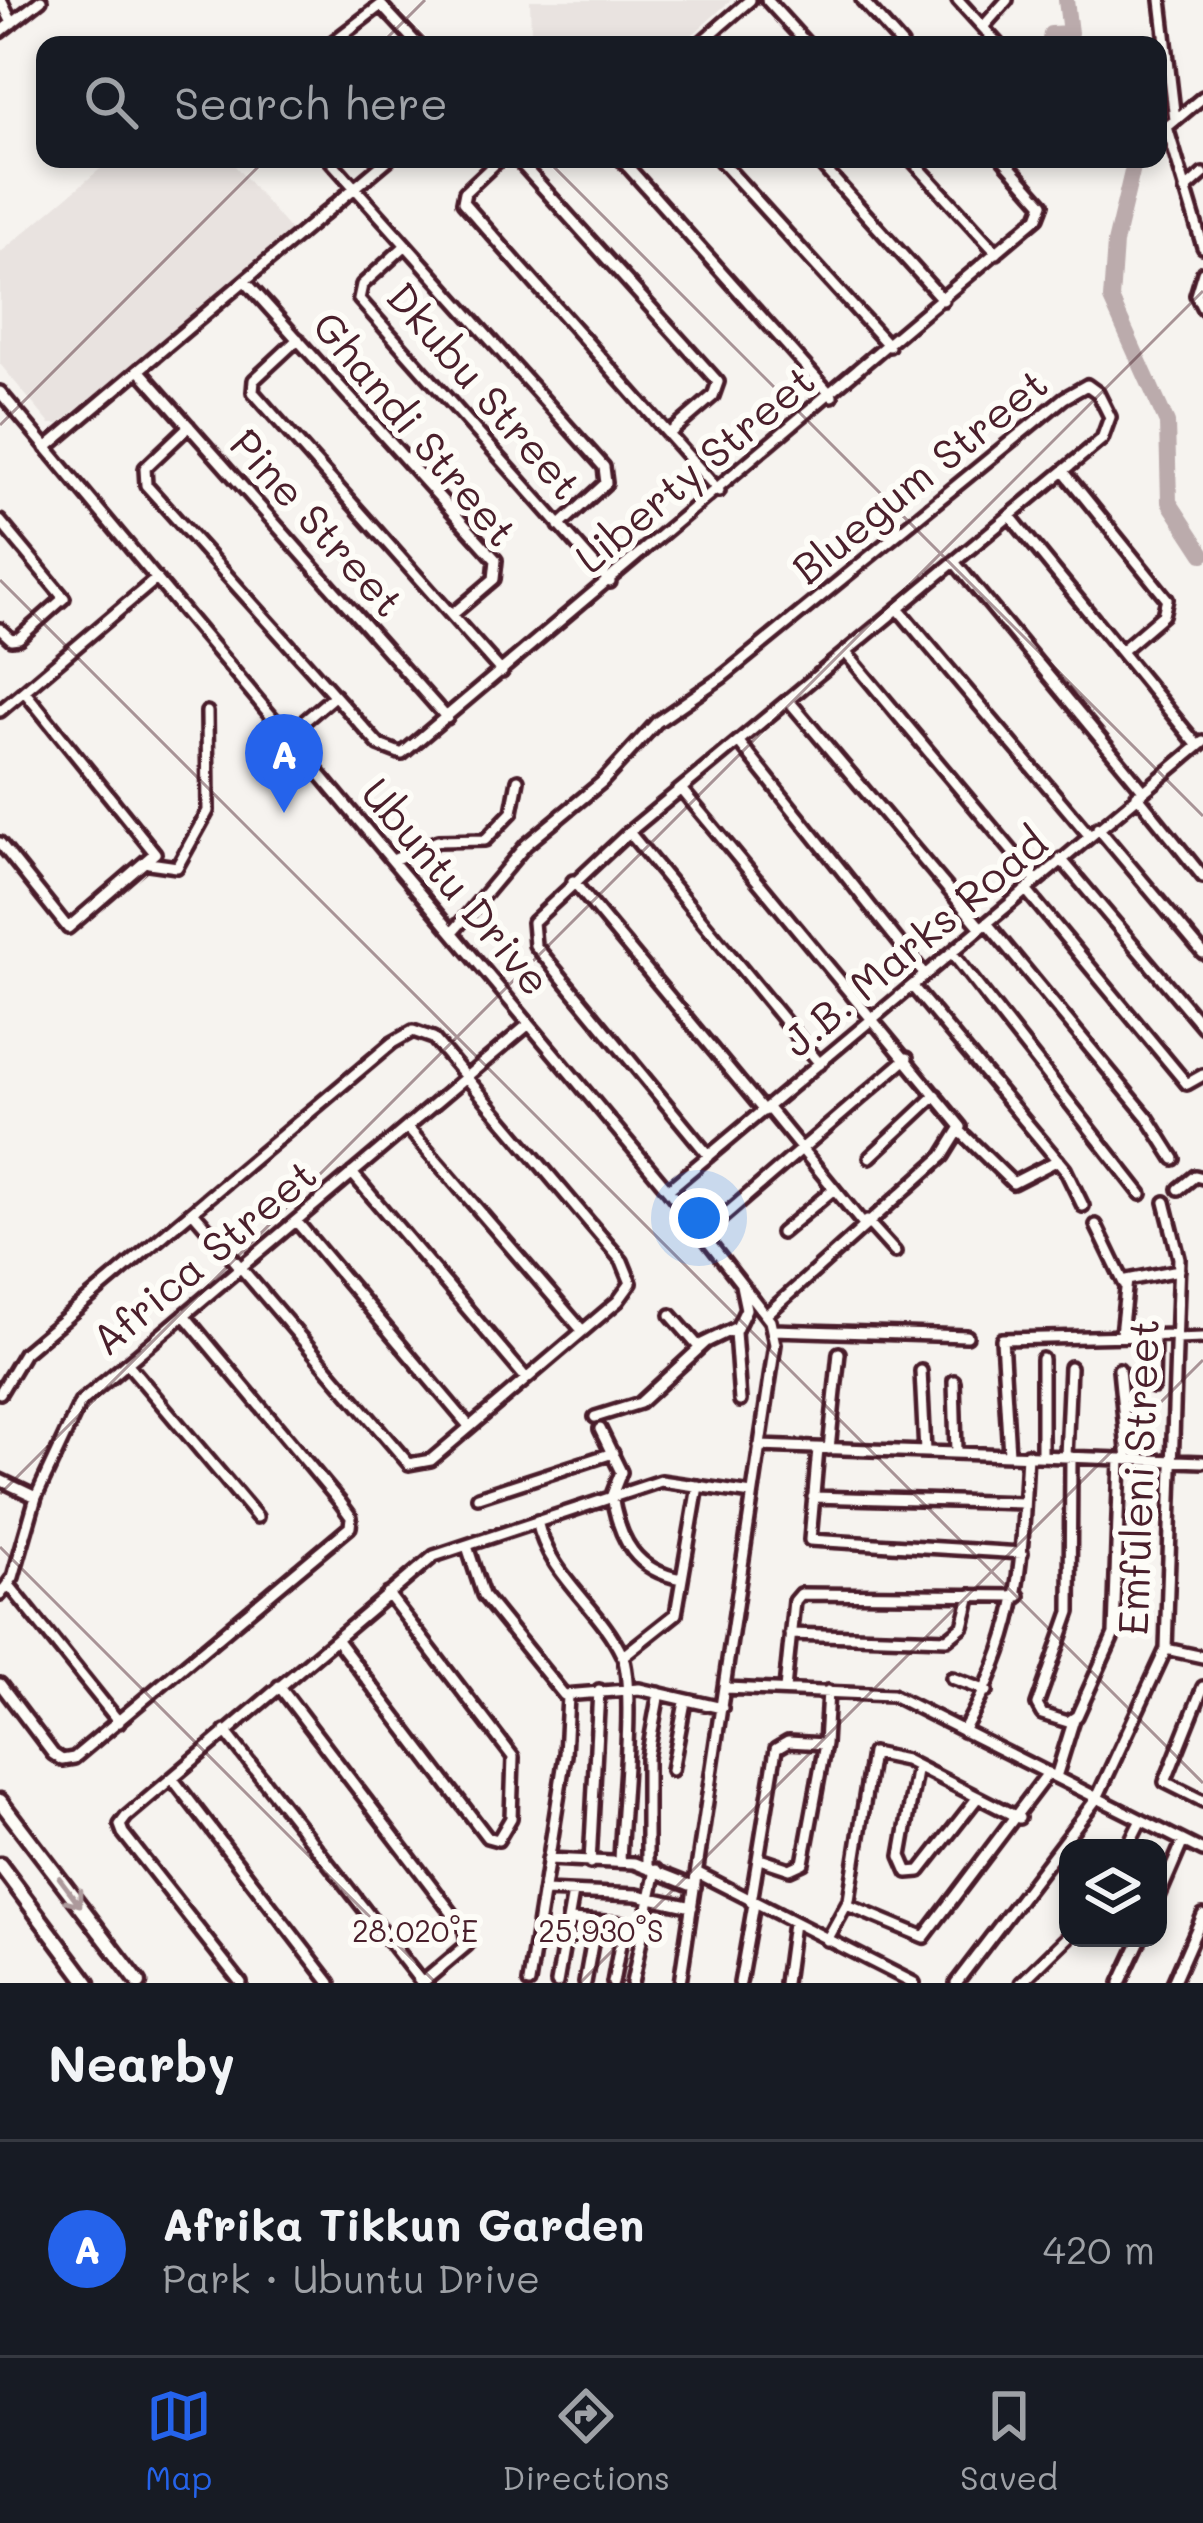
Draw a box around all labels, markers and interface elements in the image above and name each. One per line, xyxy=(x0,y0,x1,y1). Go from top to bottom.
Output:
search box xyxy=(36,36,1167,168)
icon: search xyxy=(78,69,144,135)
text: Search here xyxy=(174,73,448,131)
street label: Dkubu Street xyxy=(375,270,595,510)
street label: Ghandi Street xyxy=(301,299,531,557)
street label: Liberty Street xyxy=(563,352,825,584)
street label: Bluegum Street xyxy=(780,355,1058,595)
street label: Pine Street xyxy=(219,416,417,628)
pin: A xyxy=(245,714,323,813)
street label: Ubuntu Drive xyxy=(350,766,564,1006)
street label: J.B. Marks Road xyxy=(770,814,1058,1068)
street label: Africa Street xyxy=(79,1146,327,1366)
your location xyxy=(669,1188,729,1248)
street label: Emfuleni Street xyxy=(1104,1318,1170,1636)
map controls xyxy=(1059,1839,1167,1947)
button: layers xyxy=(1059,1839,1167,1947)
one-way arrow xyxy=(56,1875,82,1908)
text: 28.020°E xyxy=(352,1910,478,1950)
text: 25.930°S xyxy=(538,1910,664,1950)
text: Nearby xyxy=(48,2028,235,2095)
text: Afrika Tikkun Garden xyxy=(162,2194,644,2252)
text: A xyxy=(73,2223,101,2274)
text: 420 m xyxy=(1043,2223,1155,2274)
text: Park · Ubuntu Drive xyxy=(162,2252,540,2303)
tab: Map xyxy=(145,2383,212,2498)
tab: Directions xyxy=(502,2383,670,2498)
tab: Saved xyxy=(960,2383,1058,2498)

